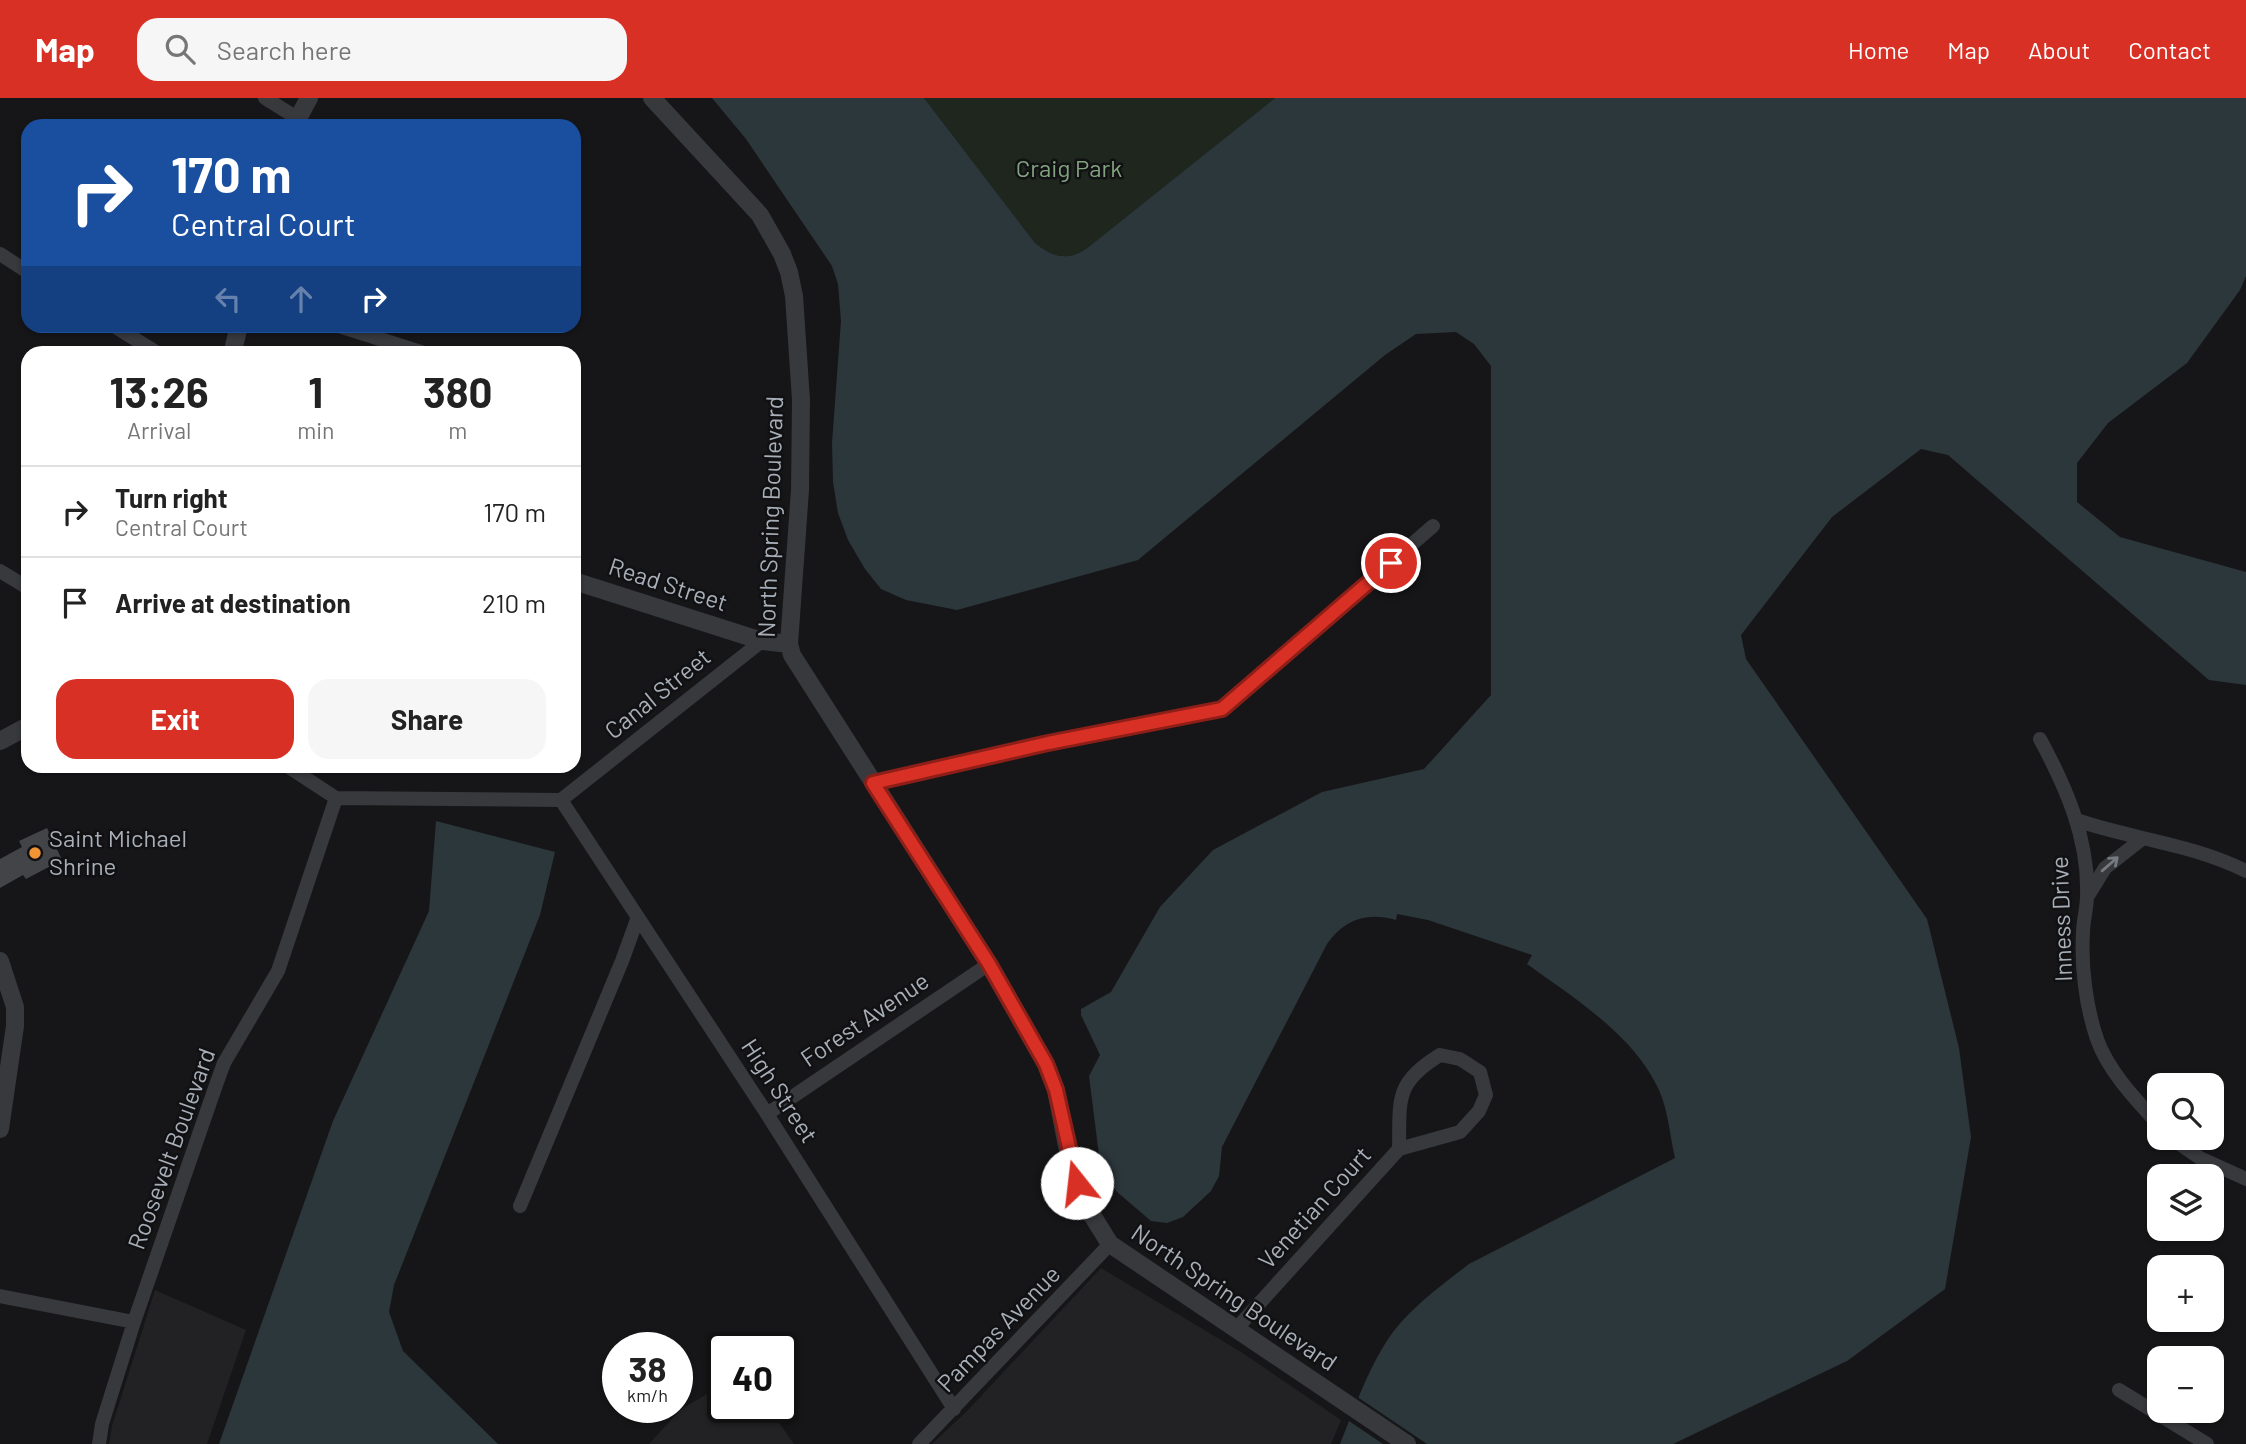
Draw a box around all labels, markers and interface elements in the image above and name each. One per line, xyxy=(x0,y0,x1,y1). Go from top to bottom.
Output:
search box xyxy=(137,18,627,81)
text: Map xyxy=(35,29,95,69)
icon: search xyxy=(161,30,199,68)
text: Search here xyxy=(217,34,352,65)
text: Home xyxy=(1848,35,1909,64)
text: Map xyxy=(1947,35,1990,64)
text: About xyxy=(2028,35,2090,64)
text: Contact xyxy=(2128,35,2211,64)
text: 170 m xyxy=(171,144,291,203)
icon: right xyxy=(56,147,147,238)
park label: Craig Park xyxy=(1016,153,1122,182)
text: Central Court xyxy=(171,204,356,242)
icon: left xyxy=(209,280,247,318)
icon: ahead xyxy=(282,280,320,318)
icon: right xyxy=(355,280,393,318)
text: 13:26 xyxy=(110,366,209,416)
text: 1 xyxy=(308,366,323,416)
text: 380 xyxy=(423,366,492,416)
street label: North Spring Boulevard xyxy=(751,396,788,638)
text: Arrival xyxy=(127,416,191,444)
text: min xyxy=(297,416,334,444)
text: m xyxy=(448,416,467,444)
text: Turn right xyxy=(115,482,228,513)
icon: right xyxy=(56,493,94,531)
text: 170 m xyxy=(483,496,546,527)
text: Central Court xyxy=(115,513,248,541)
pin xyxy=(1361,533,1421,593)
icon: arrive xyxy=(1372,544,1410,582)
street label: Read Street xyxy=(606,551,731,616)
icon: arrive xyxy=(56,584,94,622)
text: Arrive at destination xyxy=(115,587,351,618)
text: 210 m xyxy=(482,587,546,618)
street label: Canal Street xyxy=(598,641,716,744)
button: Exit xyxy=(56,679,294,759)
button: Share xyxy=(308,679,546,759)
place label: Saint Michael Shrine xyxy=(49,823,187,880)
marker: Saint Michael Shrine xyxy=(27,845,43,861)
street label: Inness Drive xyxy=(2044,856,2077,982)
one-way arrow xyxy=(2101,856,2119,872)
street label: Forest Avenue xyxy=(795,965,934,1072)
street label: High Street xyxy=(736,1033,825,1148)
street label: Roosevelt Boulevard xyxy=(121,1044,220,1253)
map controls xyxy=(2147,1073,2224,1423)
button: search xyxy=(2147,1073,2224,1150)
street label: Venetian Court xyxy=(1251,1140,1376,1274)
position arrow xyxy=(1040,1146,1114,1220)
button: layers xyxy=(2147,1164,2224,1241)
street label: North Spring Boulevard xyxy=(1127,1217,1343,1376)
button: + xyxy=(2147,1255,2224,1332)
street label: Pampas Avenue xyxy=(930,1259,1065,1397)
speed limit sign: 40 xyxy=(707,1332,798,1423)
button: − xyxy=(2147,1346,2224,1423)
text: 38 xyxy=(629,1347,666,1389)
text: km/h xyxy=(627,1384,668,1406)

